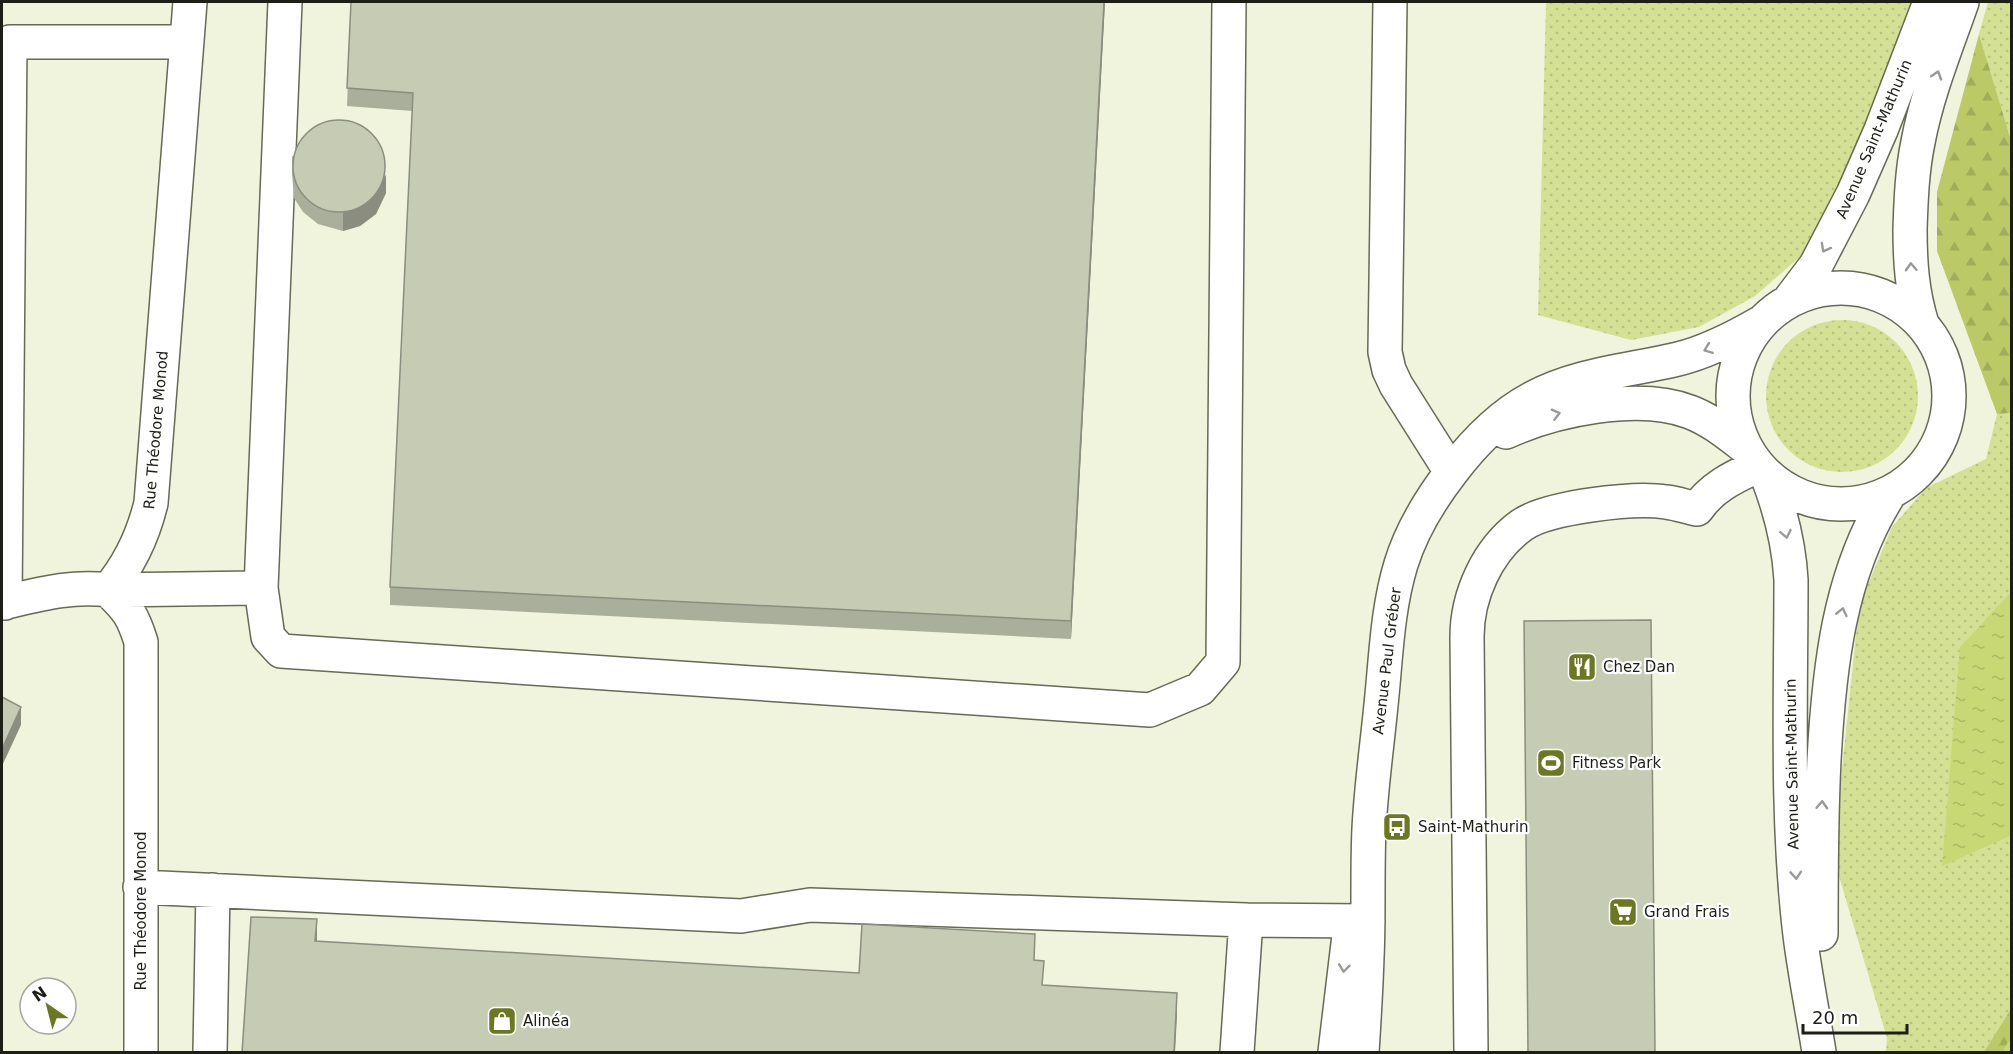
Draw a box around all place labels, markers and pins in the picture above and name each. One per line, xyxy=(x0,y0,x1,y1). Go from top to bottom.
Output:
restaurant icon: Chez Dan xyxy=(1566,651,1598,683)
place label: Chez Dan xyxy=(1603,658,1675,676)
sports icon: Fitness Park xyxy=(1535,747,1567,779)
place label: Fitness Park xyxy=(1572,754,1661,772)
bus stop icon: Saint-Mathurin xyxy=(1381,811,1413,843)
place label: Saint-Mathurin xyxy=(1418,818,1529,836)
supermarket icon: Grand Frais xyxy=(1607,896,1639,928)
place label: Grand Frais xyxy=(1644,903,1730,921)
shop icon: Alinéa xyxy=(486,1005,518,1037)
place label: Alinéa xyxy=(523,1012,570,1030)

